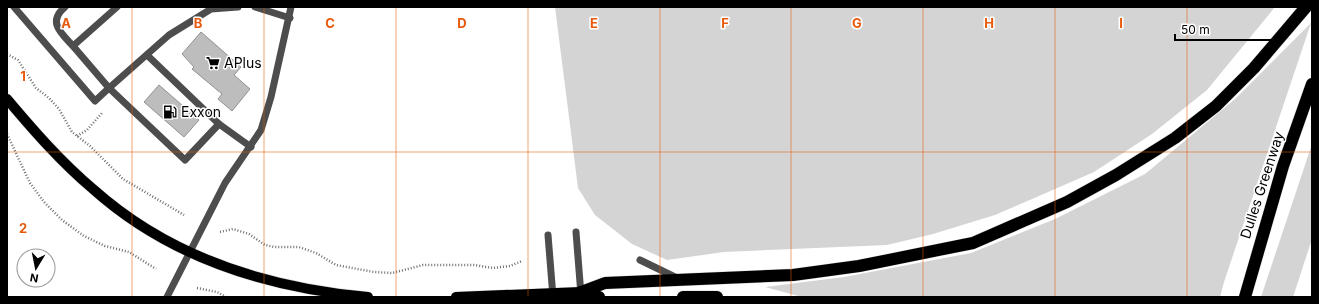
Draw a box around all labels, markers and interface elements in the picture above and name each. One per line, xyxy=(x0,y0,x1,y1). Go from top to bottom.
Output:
text: A xyxy=(61,15,71,31)
text: B xyxy=(194,15,203,31)
text: C xyxy=(325,15,335,31)
text: D xyxy=(457,15,467,31)
text: E xyxy=(590,15,598,31)
text: F xyxy=(721,15,729,31)
text: G xyxy=(852,15,862,31)
text: H xyxy=(984,15,994,31)
text: I xyxy=(1119,15,1123,31)
scale bar xyxy=(1175,16,1283,42)
text: 50 m xyxy=(1181,22,1210,37)
place label: APlus xyxy=(224,54,262,71)
supermarket icon: APlus xyxy=(205,55,221,71)
text: 1 xyxy=(20,68,26,84)
place label: Exxon xyxy=(181,103,221,120)
fuel station icon: Exxon xyxy=(162,104,178,120)
street label: Dulles Greenway xyxy=(1236,129,1287,241)
text: 2 xyxy=(19,220,27,236)
north arrow xyxy=(16,248,56,288)
text: N xyxy=(29,270,40,285)

